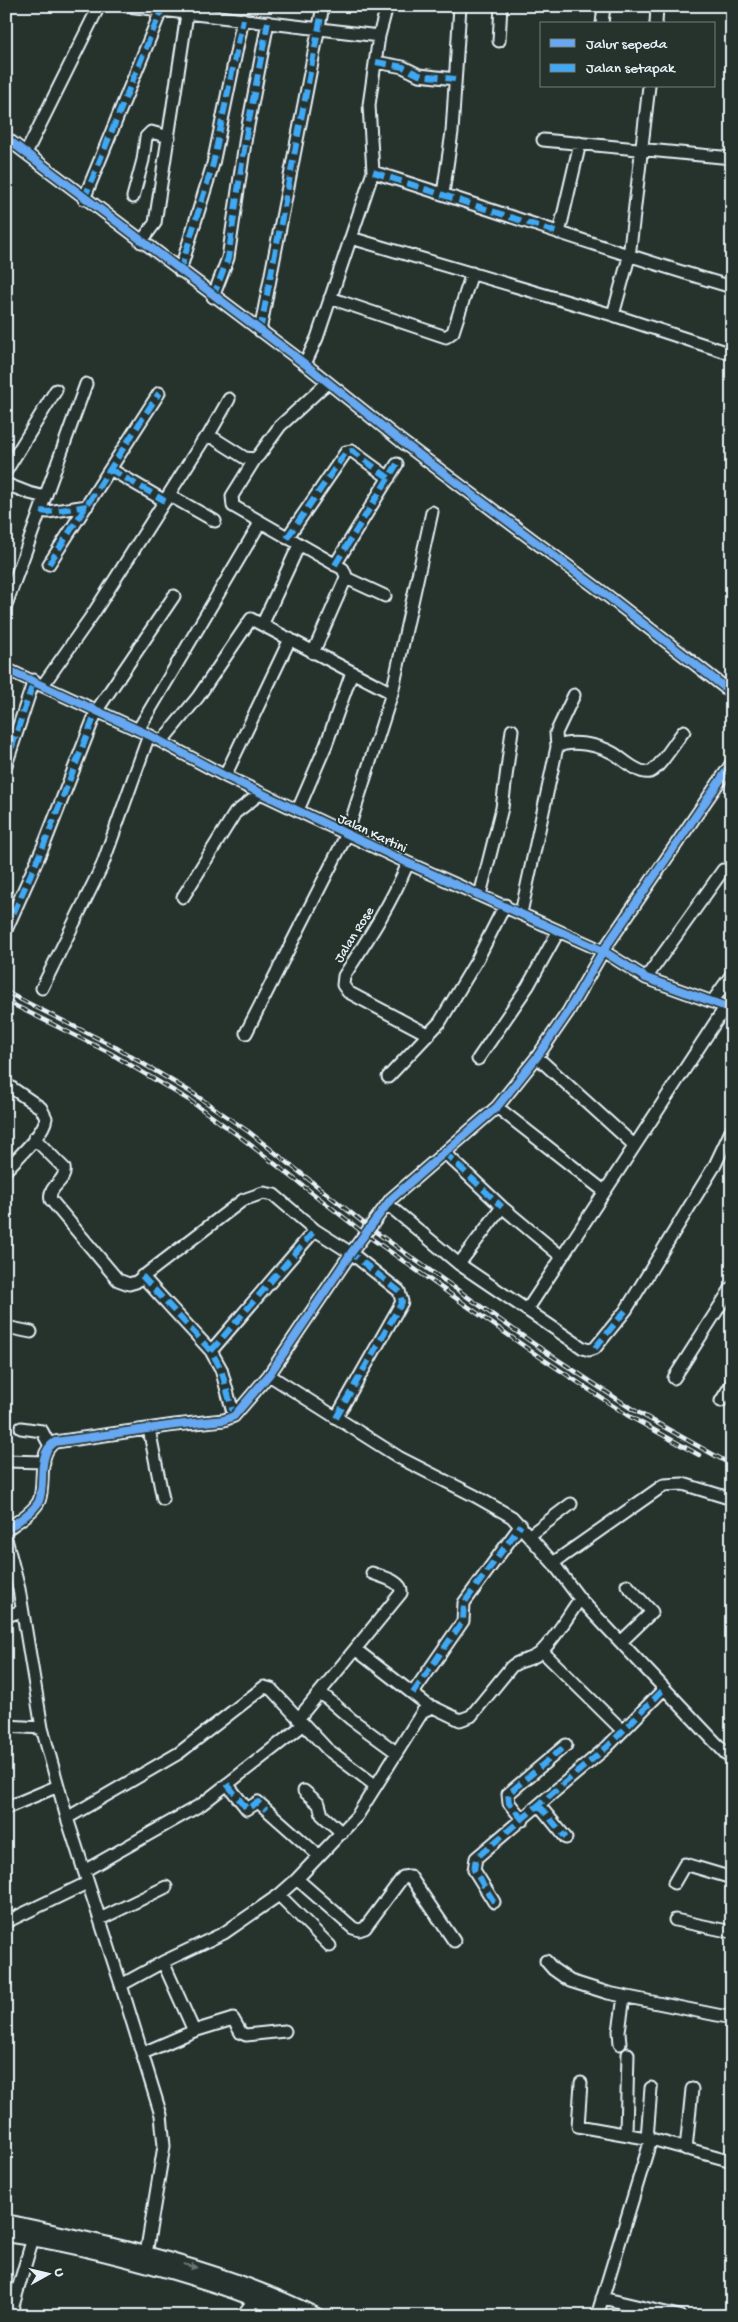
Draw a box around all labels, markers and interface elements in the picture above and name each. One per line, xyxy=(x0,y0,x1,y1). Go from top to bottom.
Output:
legend xyxy=(540,22,716,88)
text: Jalur sepeda xyxy=(586,36,668,54)
text: Jalan setapak xyxy=(586,60,676,78)
street label: Jalan Kartini xyxy=(334,811,409,858)
street label: Jalan Rose xyxy=(331,903,379,967)
north arrow xyxy=(22,2250,72,2300)
one-way arrow xyxy=(182,2262,197,2270)
text: U xyxy=(49,2267,67,2278)

